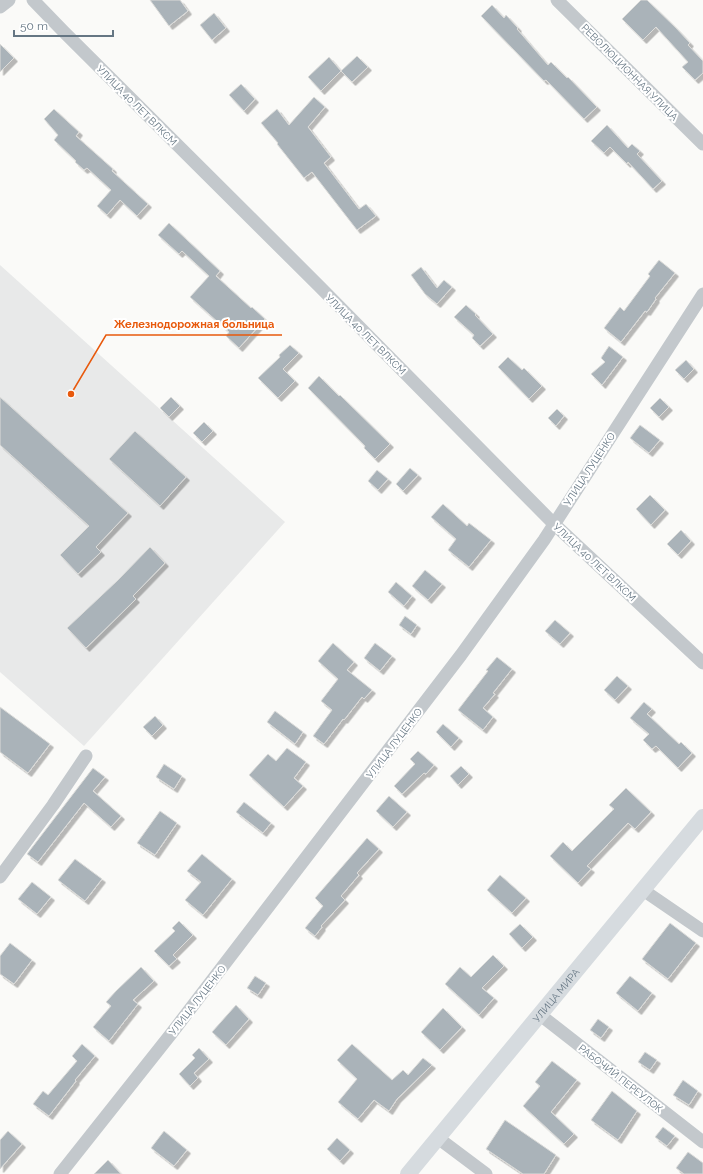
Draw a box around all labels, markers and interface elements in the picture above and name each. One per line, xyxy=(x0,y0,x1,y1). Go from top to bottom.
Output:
scale bar xyxy=(14,12,113,38)
text: 50 m xyxy=(20,19,48,33)
street label: РЕВОЛЮЦИОННАЯ УЛИЦА xyxy=(579,22,680,123)
street label: УЛИЦА 40 ЛЕТ ВЛКСМ xyxy=(94,63,179,148)
street label: УЛИЦА 40 ЛЕТ ВЛКСМ xyxy=(323,292,408,377)
callout: Железнодорожная больница xyxy=(106,312,282,335)
text: Железнодорожная больница xyxy=(114,318,274,331)
street label: УЛИЦА ЛУЦЕНКО xyxy=(562,430,617,508)
street label: УЛИЦА 40 ЛЕТ ВЛКСМ xyxy=(551,521,638,603)
street label: УЛИЦА ЛУЦЕНКО xyxy=(364,706,425,781)
street label: УЛИЦА ЛУЦЕНКО xyxy=(167,963,228,1037)
street label: УЛИЦА МИРА xyxy=(531,966,582,1025)
street label: РАБОЧИЙ ПЕРЕУЛОК xyxy=(577,1042,665,1115)

